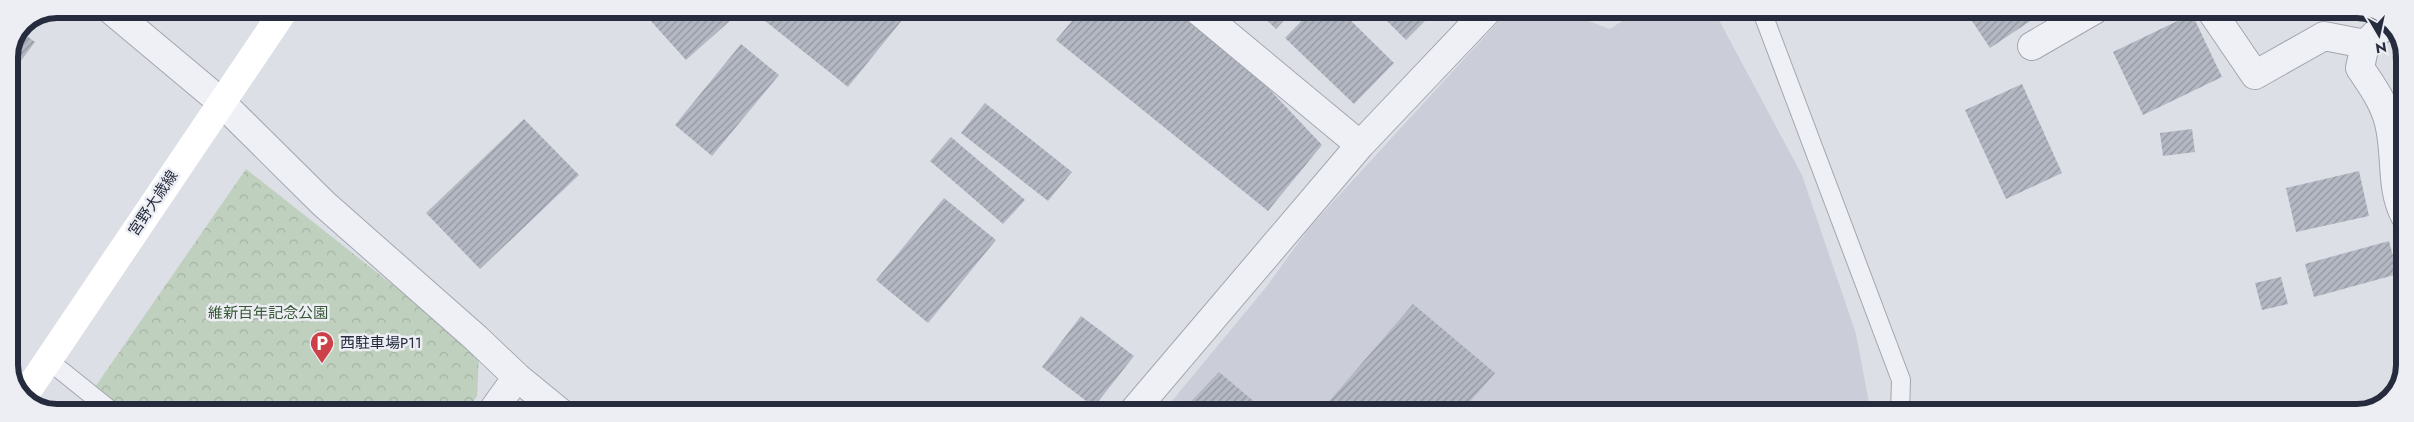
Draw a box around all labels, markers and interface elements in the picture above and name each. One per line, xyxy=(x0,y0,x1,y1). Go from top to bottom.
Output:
north arrow xyxy=(2354,10,2404,60)
text: N xyxy=(2374,37,2388,59)
street label: 宮野大歳線 xyxy=(123,166,183,240)
park label: 維新百年記念公園 xyxy=(208,302,328,324)
parking icon: 西駐車場P11 xyxy=(309,330,335,364)
place label: 西駐車場P11 xyxy=(340,332,422,354)

